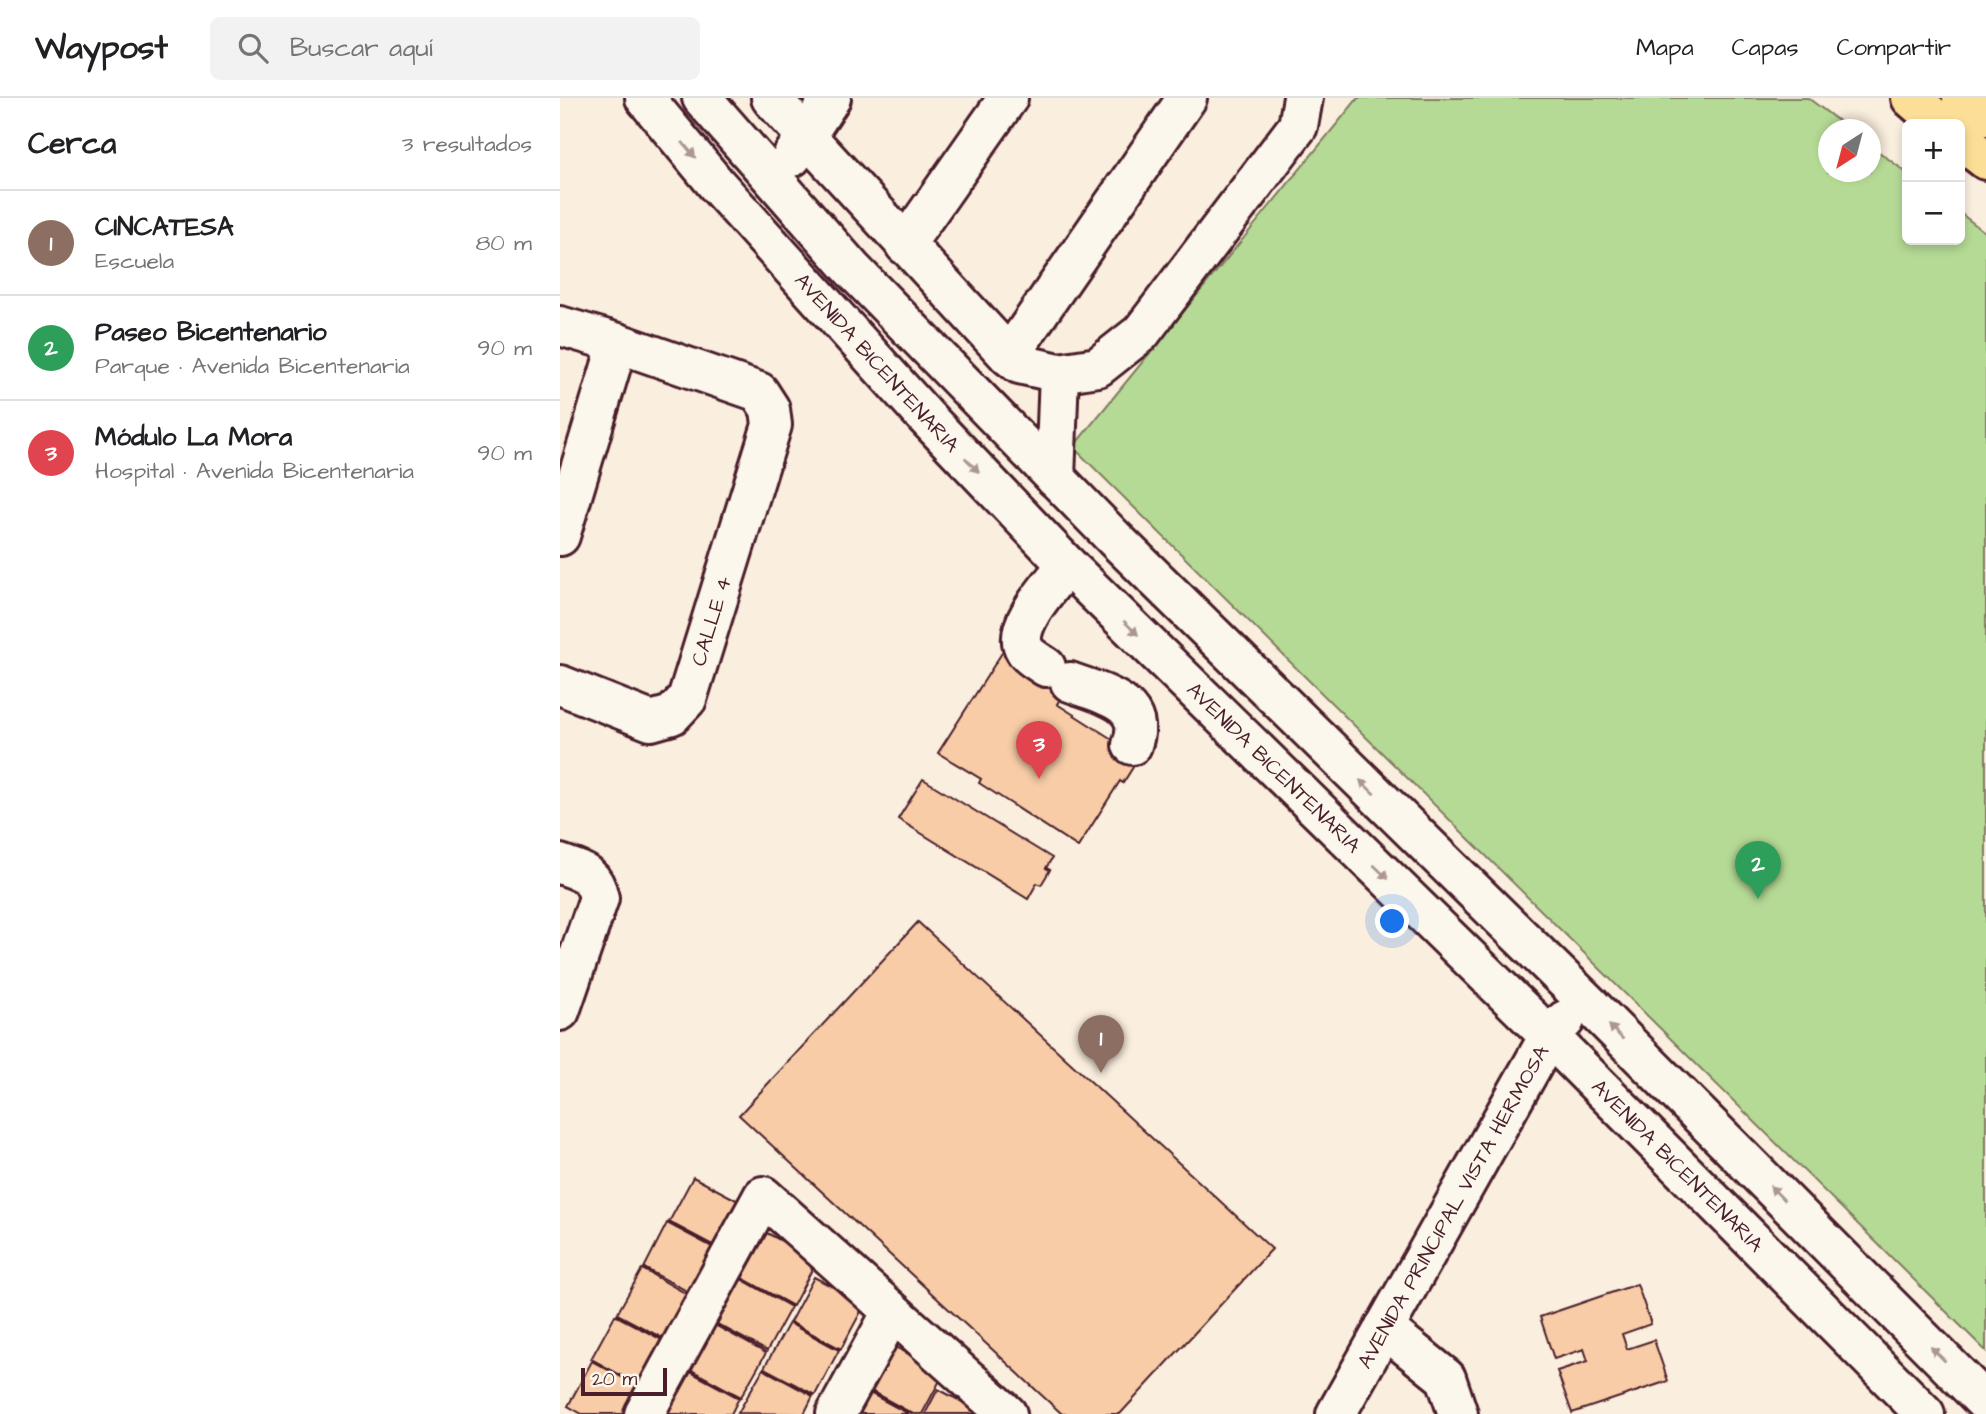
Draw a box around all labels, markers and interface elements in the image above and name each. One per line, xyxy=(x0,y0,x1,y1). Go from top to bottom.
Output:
search box xyxy=(210,17,700,80)
text: Waypost xyxy=(35,25,168,71)
icon: search xyxy=(234,29,272,67)
text: Buscar aquí xyxy=(290,30,433,66)
text: Mapa xyxy=(1636,31,1694,65)
text: Capas xyxy=(1732,31,1798,65)
text: Compartir xyxy=(1836,31,1951,65)
north arrow xyxy=(1818,119,1881,182)
map controls xyxy=(1902,119,1965,245)
button: + xyxy=(1902,119,1965,182)
text: Cerca xyxy=(28,123,116,165)
text: 3 resultados xyxy=(402,128,532,160)
one-way arrow xyxy=(681,142,696,159)
button: − xyxy=(1902,182,1965,245)
text: CINCATESA xyxy=(95,209,234,245)
text: 1 xyxy=(50,227,52,259)
text: 80 m xyxy=(475,227,532,259)
text: Escuela xyxy=(95,245,174,277)
street label: AVENIDA BICENTENARIA xyxy=(788,267,966,459)
text: Paseo Bicentenario xyxy=(95,314,327,350)
text: 2 xyxy=(44,332,58,364)
text: 90 m xyxy=(477,332,532,364)
text: Parque · Avenida Bicentenaria xyxy=(95,350,410,382)
text: Módulo La Mora xyxy=(95,419,292,455)
text: 3 xyxy=(45,437,57,469)
text: 90 m xyxy=(477,437,532,469)
text: Hospital · Avenida Bicentenaria xyxy=(95,455,414,487)
one-way arrow xyxy=(963,456,979,473)
street label: CALLE 4 xyxy=(684,573,739,670)
one-way arrow xyxy=(1122,619,1139,635)
street label: AVENIDA BICENTENARIA xyxy=(1180,676,1368,860)
pin: 3 xyxy=(1016,721,1062,779)
one-way arrow xyxy=(1359,779,1376,795)
pin: 2 xyxy=(1735,841,1781,899)
one-way arrow xyxy=(1373,864,1390,881)
your location xyxy=(1375,904,1409,938)
pin: 1 xyxy=(1078,1015,1124,1073)
one-way arrow xyxy=(1608,1024,1625,1041)
street label: AVENIDA PRINCIPAL VISTA HERMOSA xyxy=(1351,1039,1556,1374)
street label: AVENIDA BICENTENARIA xyxy=(1585,1073,1770,1259)
one-way arrow xyxy=(1769,1186,1786,1202)
one-way arrow xyxy=(1929,1346,1946,1363)
scale bar xyxy=(581,1365,667,1397)
text: 20 m xyxy=(592,1366,637,1393)

